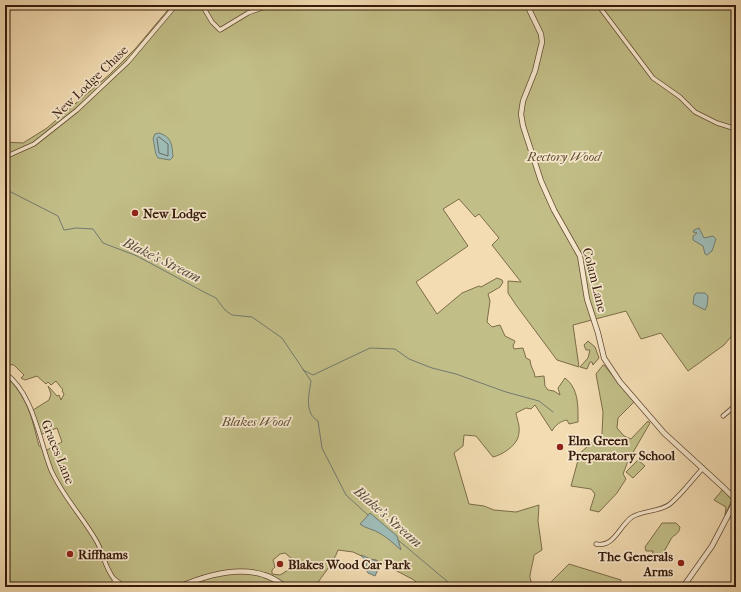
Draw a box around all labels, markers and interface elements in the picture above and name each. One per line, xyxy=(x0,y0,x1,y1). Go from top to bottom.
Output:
street label: New Lodge Chase xyxy=(49,42,131,122)
park label: Rectory Wood xyxy=(526,149,603,164)
place label: New Lodge xyxy=(143,206,207,222)
marker: New Lodge xyxy=(130,208,140,218)
water label: Blake's Stream xyxy=(119,233,204,286)
street label: Colam Lane xyxy=(580,246,610,315)
park label: Blakes Wood xyxy=(221,414,293,429)
street label: Graces Lane xyxy=(38,418,78,487)
place label: Elm Green Preparatory School xyxy=(568,433,675,464)
marker: Elm Green Preparatory School xyxy=(555,442,565,452)
water label: Blake's Stream xyxy=(350,482,426,551)
place label: Riffhams xyxy=(78,547,128,562)
marker: Riffhams xyxy=(65,549,75,559)
place label: The Generals Arms xyxy=(597,549,673,579)
place label: Blakes Wood Car Park xyxy=(288,557,412,572)
marker: The Generals Arms xyxy=(676,558,686,568)
marker: Blakes Wood Car Park xyxy=(275,559,285,569)

